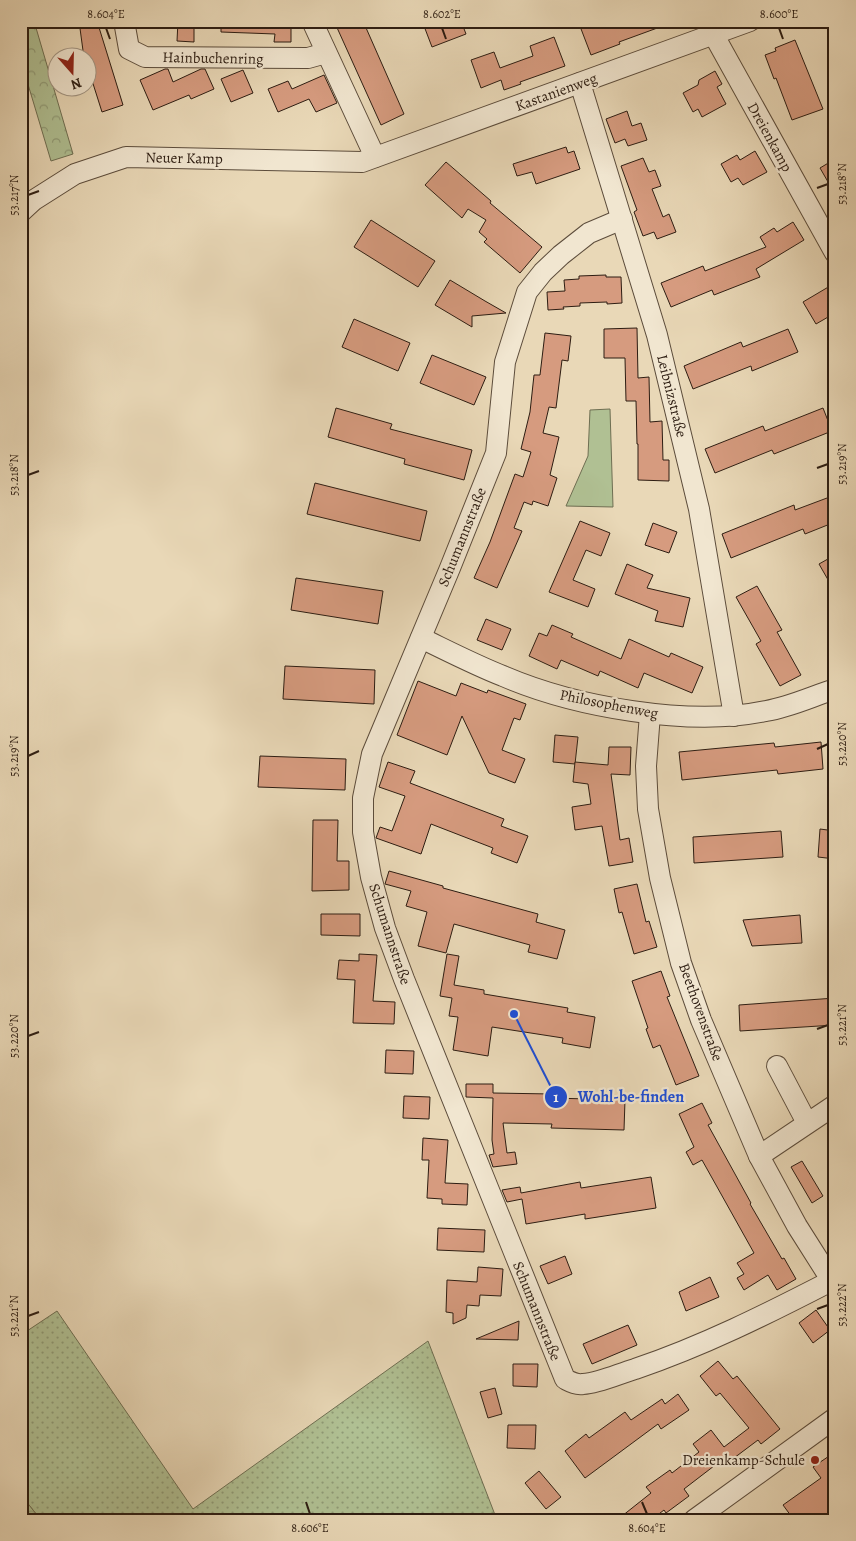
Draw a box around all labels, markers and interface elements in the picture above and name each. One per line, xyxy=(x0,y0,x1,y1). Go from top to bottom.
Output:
text: 8.604°E xyxy=(87,6,125,22)
text: 8.602°E xyxy=(423,6,461,22)
text: 8.600°E xyxy=(760,6,798,22)
street label: Hainbuchenring xyxy=(162,47,264,69)
north arrow xyxy=(48,48,98,98)
street label: Kastanienweg xyxy=(512,68,600,116)
text: N xyxy=(68,73,84,94)
street label: Dreienkamp xyxy=(743,99,797,175)
street label: Neuer Kamp xyxy=(145,147,223,169)
text: 53.218°N xyxy=(834,163,850,205)
text: 53.217°N xyxy=(6,174,22,215)
street label: Leibnizstraße xyxy=(652,352,692,440)
text: 53.219°N xyxy=(834,443,850,485)
text: 53.218°N xyxy=(6,454,22,496)
street label: Schumannstraße xyxy=(433,484,491,590)
street label: Philosophenweg xyxy=(558,685,661,723)
text: 53.220°N xyxy=(834,722,850,766)
text: 53.219°N xyxy=(6,735,22,777)
street label: Schumannstraße xyxy=(364,881,416,987)
street label: Beethovenstraße xyxy=(674,960,728,1064)
text: 53.221°N xyxy=(834,1004,850,1046)
text: 53.220°N xyxy=(6,1014,22,1058)
callout: Wohl-be-finden xyxy=(543,1081,694,1112)
text: Wohl-be-finden xyxy=(577,1086,684,1108)
text: 1 xyxy=(553,1087,559,1107)
street label: Schumannstraße xyxy=(508,1258,566,1364)
text: 53.222°N xyxy=(834,1283,850,1327)
text: 53.221°N xyxy=(6,1295,22,1337)
place label: Dreienkamp-Schule xyxy=(682,1450,805,1470)
marker: Dreienkamp-Schule xyxy=(809,1454,821,1466)
text: 8.606°E xyxy=(291,1520,329,1536)
text: 8.604°E xyxy=(628,1520,666,1536)

